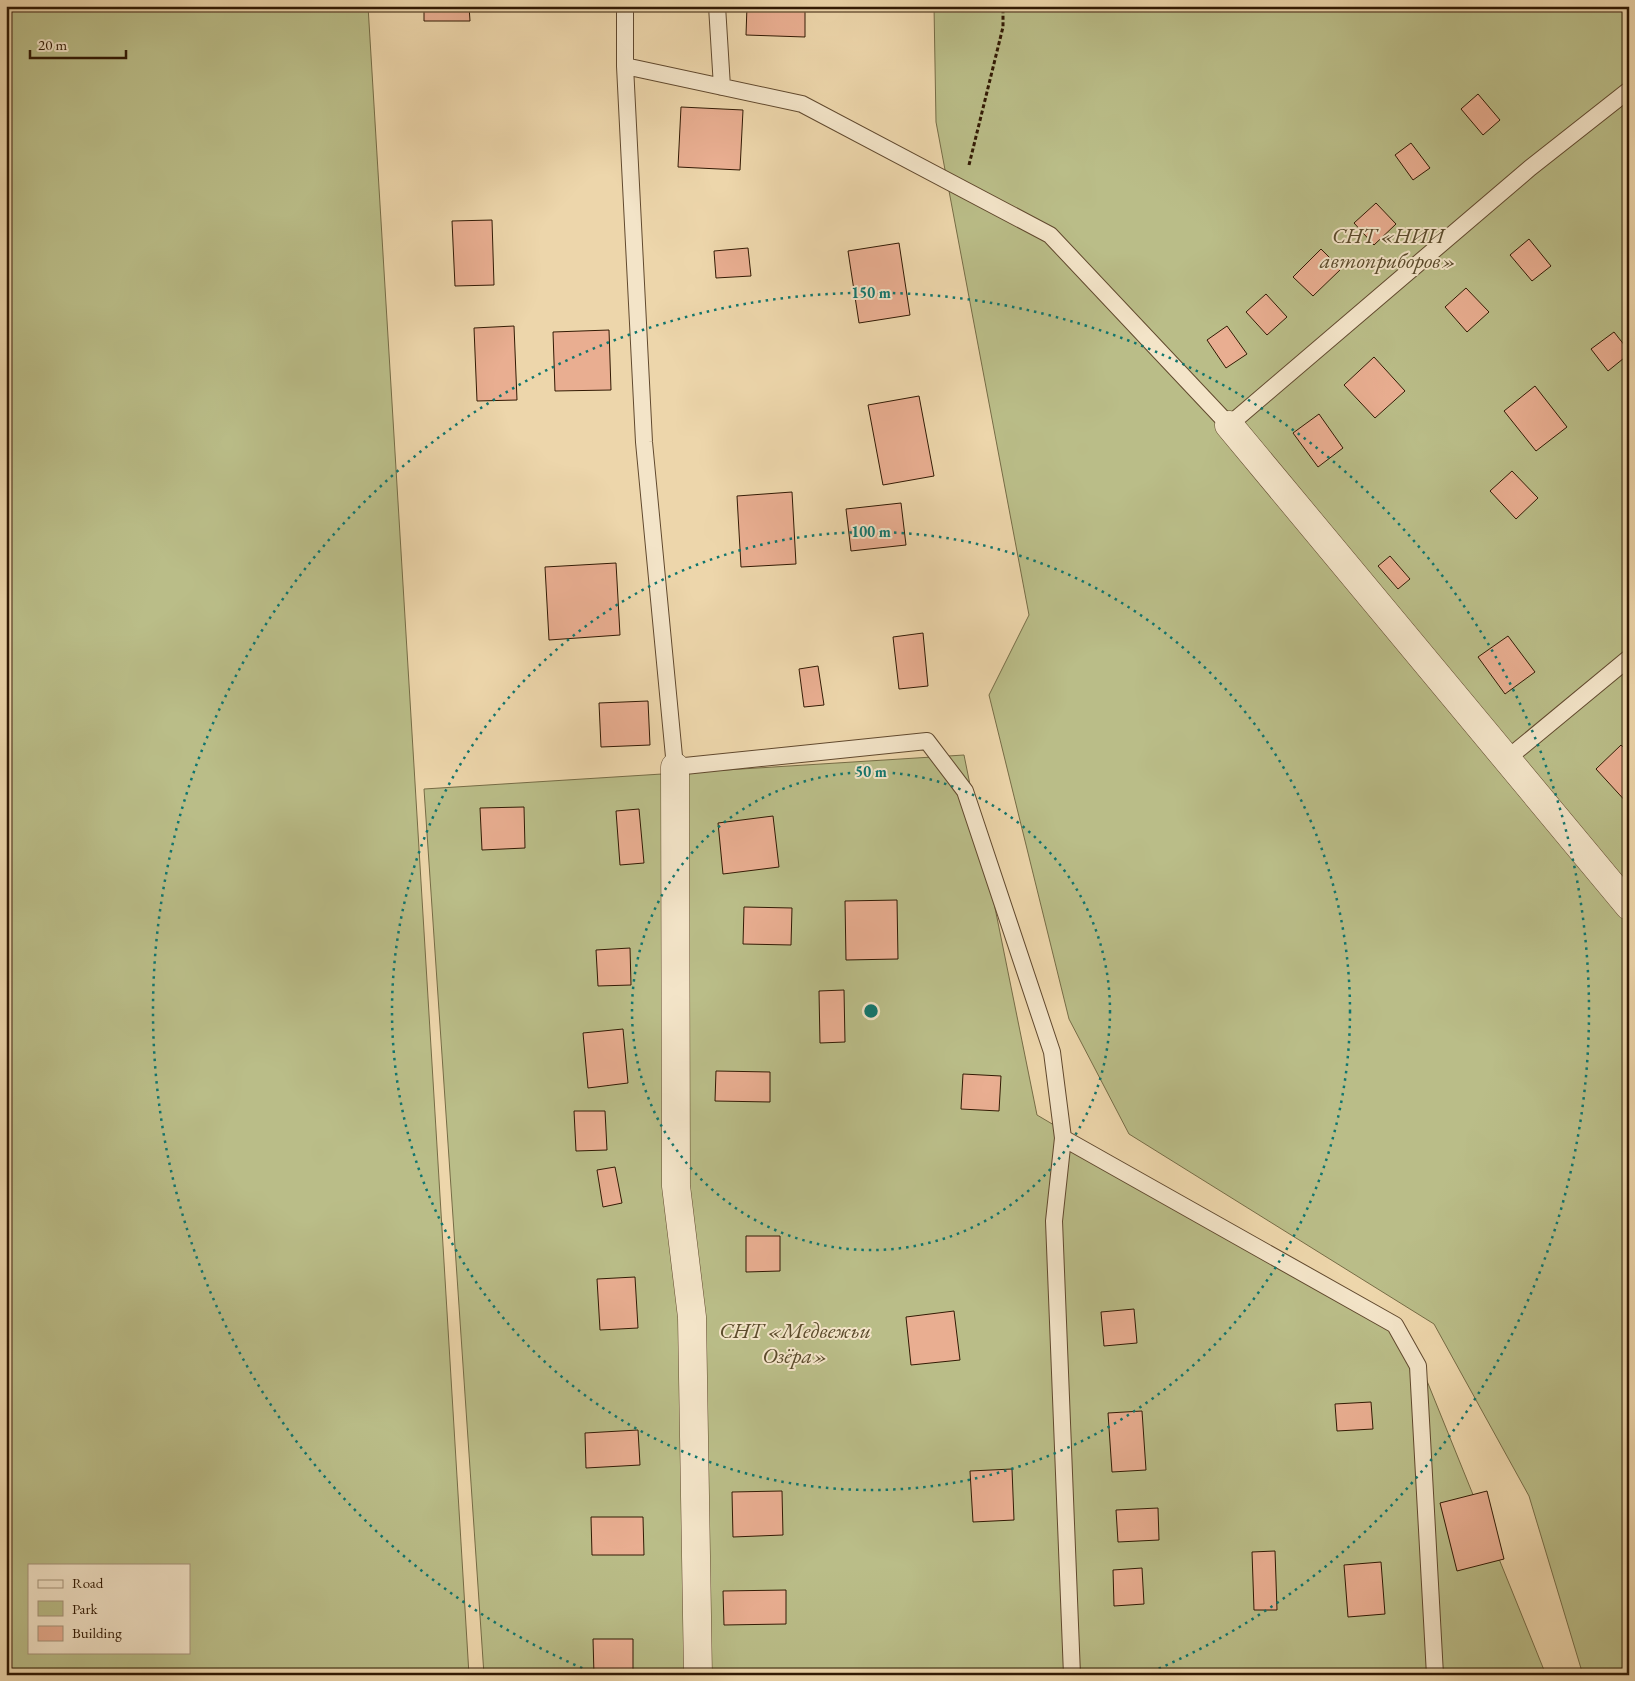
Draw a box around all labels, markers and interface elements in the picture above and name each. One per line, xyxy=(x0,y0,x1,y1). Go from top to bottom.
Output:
scale bar xyxy=(30,28,126,60)
text: 20 m xyxy=(38,35,67,54)
park label: СНТ «НИИ автоприборов» xyxy=(1319,221,1456,275)
text: 150 m xyxy=(851,283,891,302)
text: 100 m xyxy=(851,522,891,541)
text: 50 m xyxy=(855,762,887,781)
centre of rings xyxy=(862,1002,880,1020)
park label: СНТ «Медвежьи Озёра» xyxy=(719,1316,871,1370)
legend xyxy=(28,1564,190,1654)
text: Road xyxy=(72,1573,104,1592)
text: Park xyxy=(72,1599,99,1618)
text: Building xyxy=(72,1623,122,1642)

